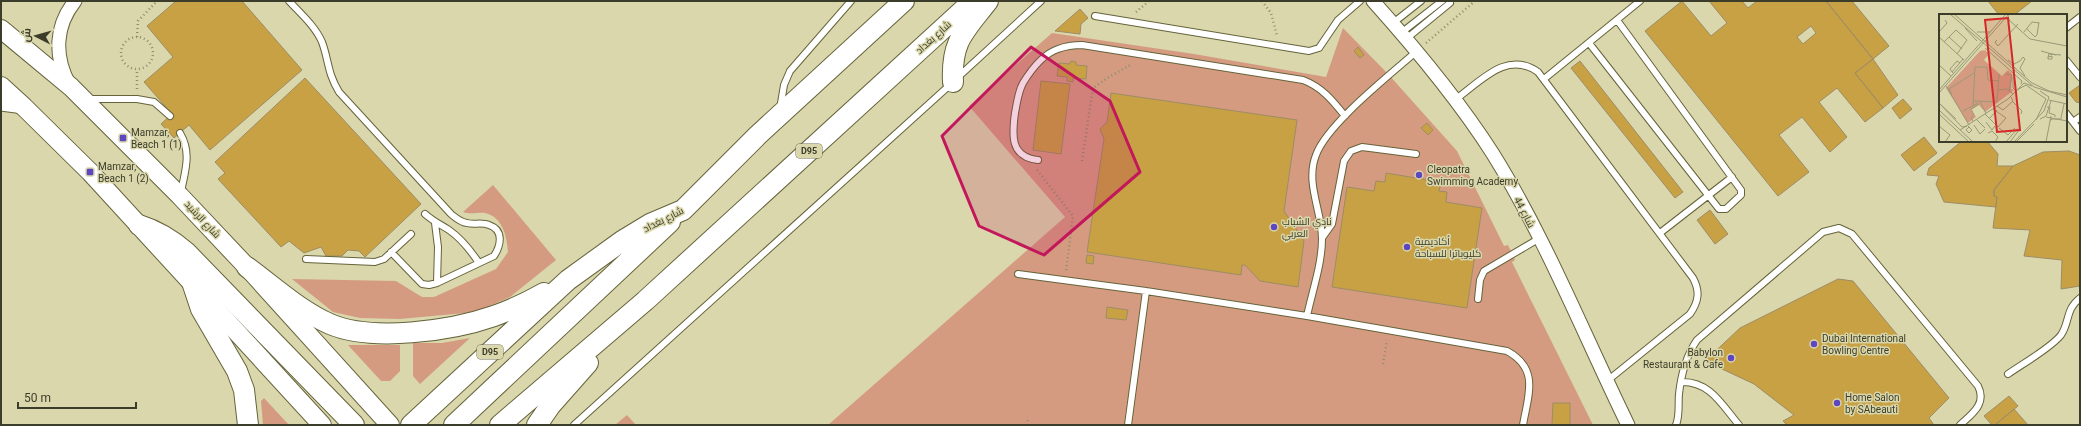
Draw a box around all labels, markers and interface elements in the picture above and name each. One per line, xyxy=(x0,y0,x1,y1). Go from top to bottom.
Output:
inset map xyxy=(1939,14,2067,142)
north arrow xyxy=(16,16,56,56)
street label: شارع بغداد xyxy=(913,19,954,57)
text: ش xyxy=(19,27,34,43)
place label: Mamzar, Beach 1 (1) xyxy=(131,127,182,151)
marker: Mamzar, Beach 1 (1) xyxy=(118,133,128,143)
road number: D95 xyxy=(796,144,822,158)
place label: Mamzar, Beach 1 (2) xyxy=(98,161,149,185)
place label: Cleopatra Swimming Academy xyxy=(1427,164,1518,187)
marker: Mamzar, Beach 1 (2) xyxy=(85,167,95,177)
marker: Cleopatra Swimming Academy xyxy=(1414,170,1424,180)
street label: شارع 44 xyxy=(1511,195,1537,230)
street label: شارع الرشيد xyxy=(182,198,223,241)
street label: شارع بغداد xyxy=(641,205,686,235)
place label: نادي الشباب العربي xyxy=(1282,216,1332,241)
marker: نادي الشباب العربي xyxy=(1269,222,1279,232)
place label: أكاديمية كليوباترا للسباحة xyxy=(1415,235,1481,259)
marker: أكاديمية كليوباترا للسباحة xyxy=(1402,242,1412,252)
place label: Dubai International Bowling Centre xyxy=(1822,333,1906,356)
marker: Dubai International Bowling Centre xyxy=(1809,339,1819,349)
road number: D95 xyxy=(477,345,503,359)
place label: Babylon Restaurant & Cafe xyxy=(1643,347,1723,370)
marker: Babylon Restaurant & Cafe xyxy=(1726,353,1736,363)
scale bar xyxy=(18,384,136,410)
text: 50 m xyxy=(24,391,51,405)
place label: Home Salon by SAbeauti xyxy=(1845,392,1899,415)
marker: Home Salon by SAbeauti xyxy=(1832,398,1842,408)

